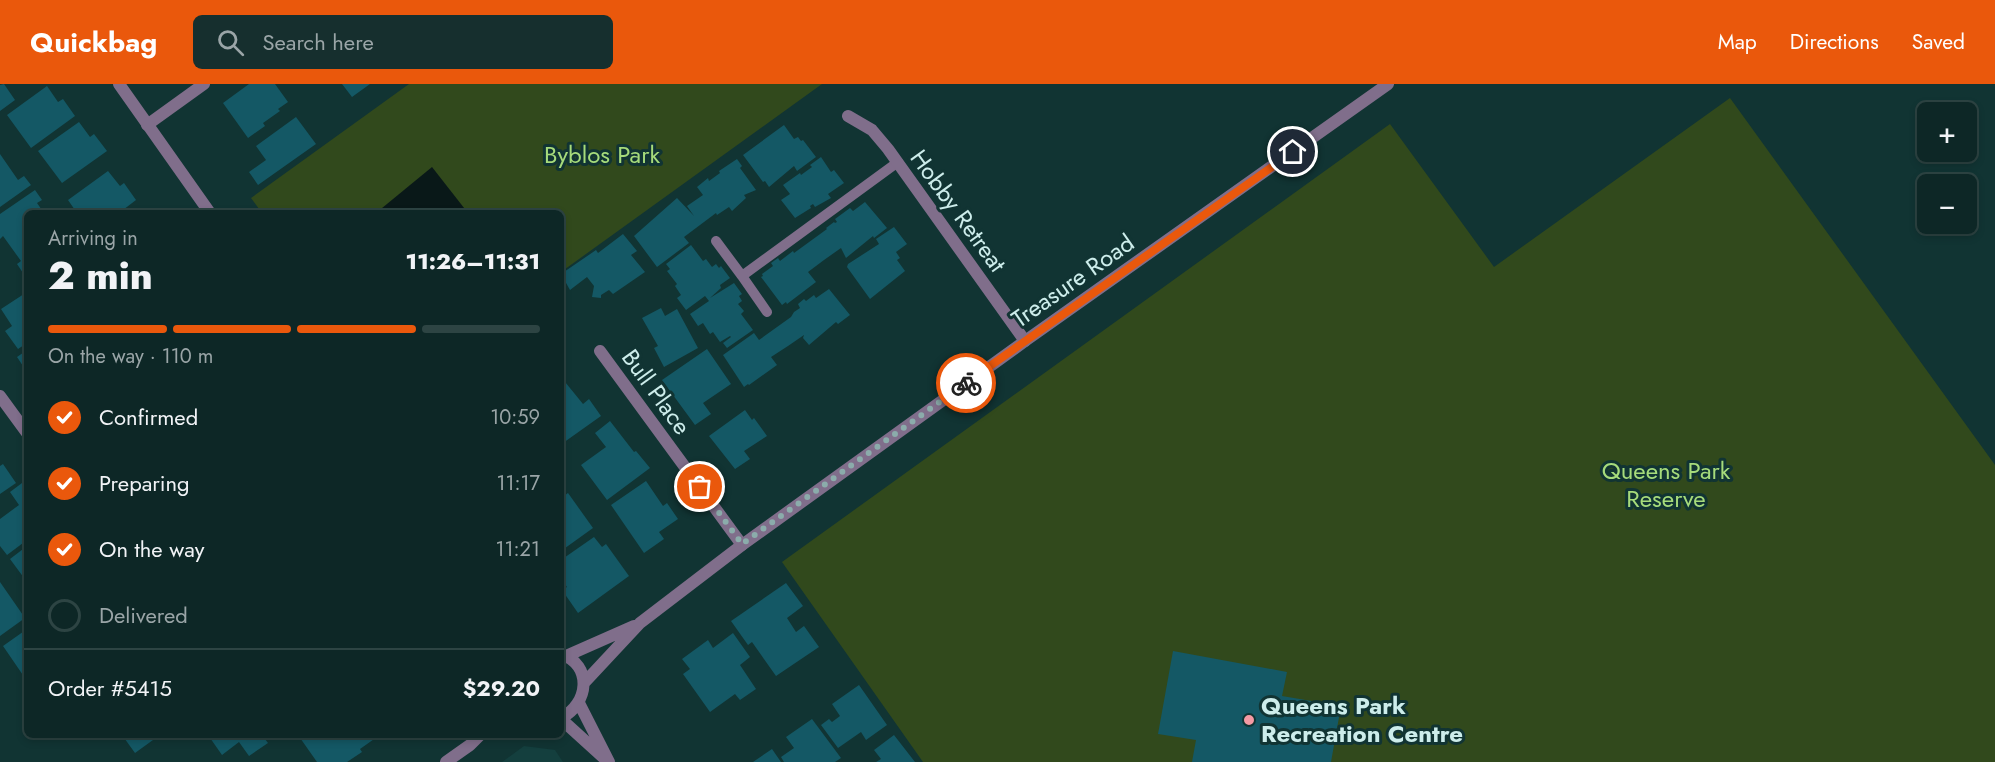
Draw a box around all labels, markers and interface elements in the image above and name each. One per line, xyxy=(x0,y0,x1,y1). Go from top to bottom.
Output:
search box xyxy=(193,15,613,69)
text: Quickbag xyxy=(30,22,157,63)
icon: search xyxy=(214,26,247,59)
text: Search here xyxy=(262,26,374,58)
text: Map xyxy=(1718,27,1757,57)
text: Directions xyxy=(1790,27,1879,57)
text: Saved xyxy=(1912,27,1965,57)
map controls xyxy=(1917,102,1977,234)
button: + xyxy=(1917,102,1977,162)
pin xyxy=(1267,126,1318,177)
icon: home xyxy=(1276,135,1309,168)
park label: Byblos Park xyxy=(544,137,660,172)
street label: Hobby Retreat xyxy=(902,142,1015,279)
button: − xyxy=(1917,174,1977,234)
text: Arriving in xyxy=(48,224,138,253)
street label: Treasure Road xyxy=(1004,225,1141,336)
text: 11:26–11:31 xyxy=(406,245,540,277)
text: 2 min xyxy=(48,247,153,304)
text: On the way · 110 m xyxy=(48,342,213,371)
street label: Bull Place xyxy=(613,342,699,442)
courier xyxy=(936,353,996,413)
icon: bike xyxy=(950,367,983,400)
icon: check xyxy=(48,401,81,434)
text: Confirmed xyxy=(99,401,198,433)
text: 10:59 xyxy=(490,403,540,432)
park label: Queens Park Reserve xyxy=(1602,453,1731,516)
pin xyxy=(674,461,725,512)
icon: check xyxy=(48,467,81,500)
text: Preparing xyxy=(99,467,190,499)
text: 11:17 xyxy=(497,469,540,498)
icon: bag xyxy=(683,470,716,503)
icon: check xyxy=(48,533,81,566)
text: On the way xyxy=(99,533,204,565)
text: 11:21 xyxy=(496,535,540,564)
text: Delivered xyxy=(99,599,188,631)
text: Order #5415 xyxy=(48,672,172,704)
text: $29.20 xyxy=(463,672,540,704)
place label: Queens Park Recreation Centre xyxy=(1261,688,1463,751)
marker: Queens Park Recreation Centre xyxy=(1242,713,1256,727)

